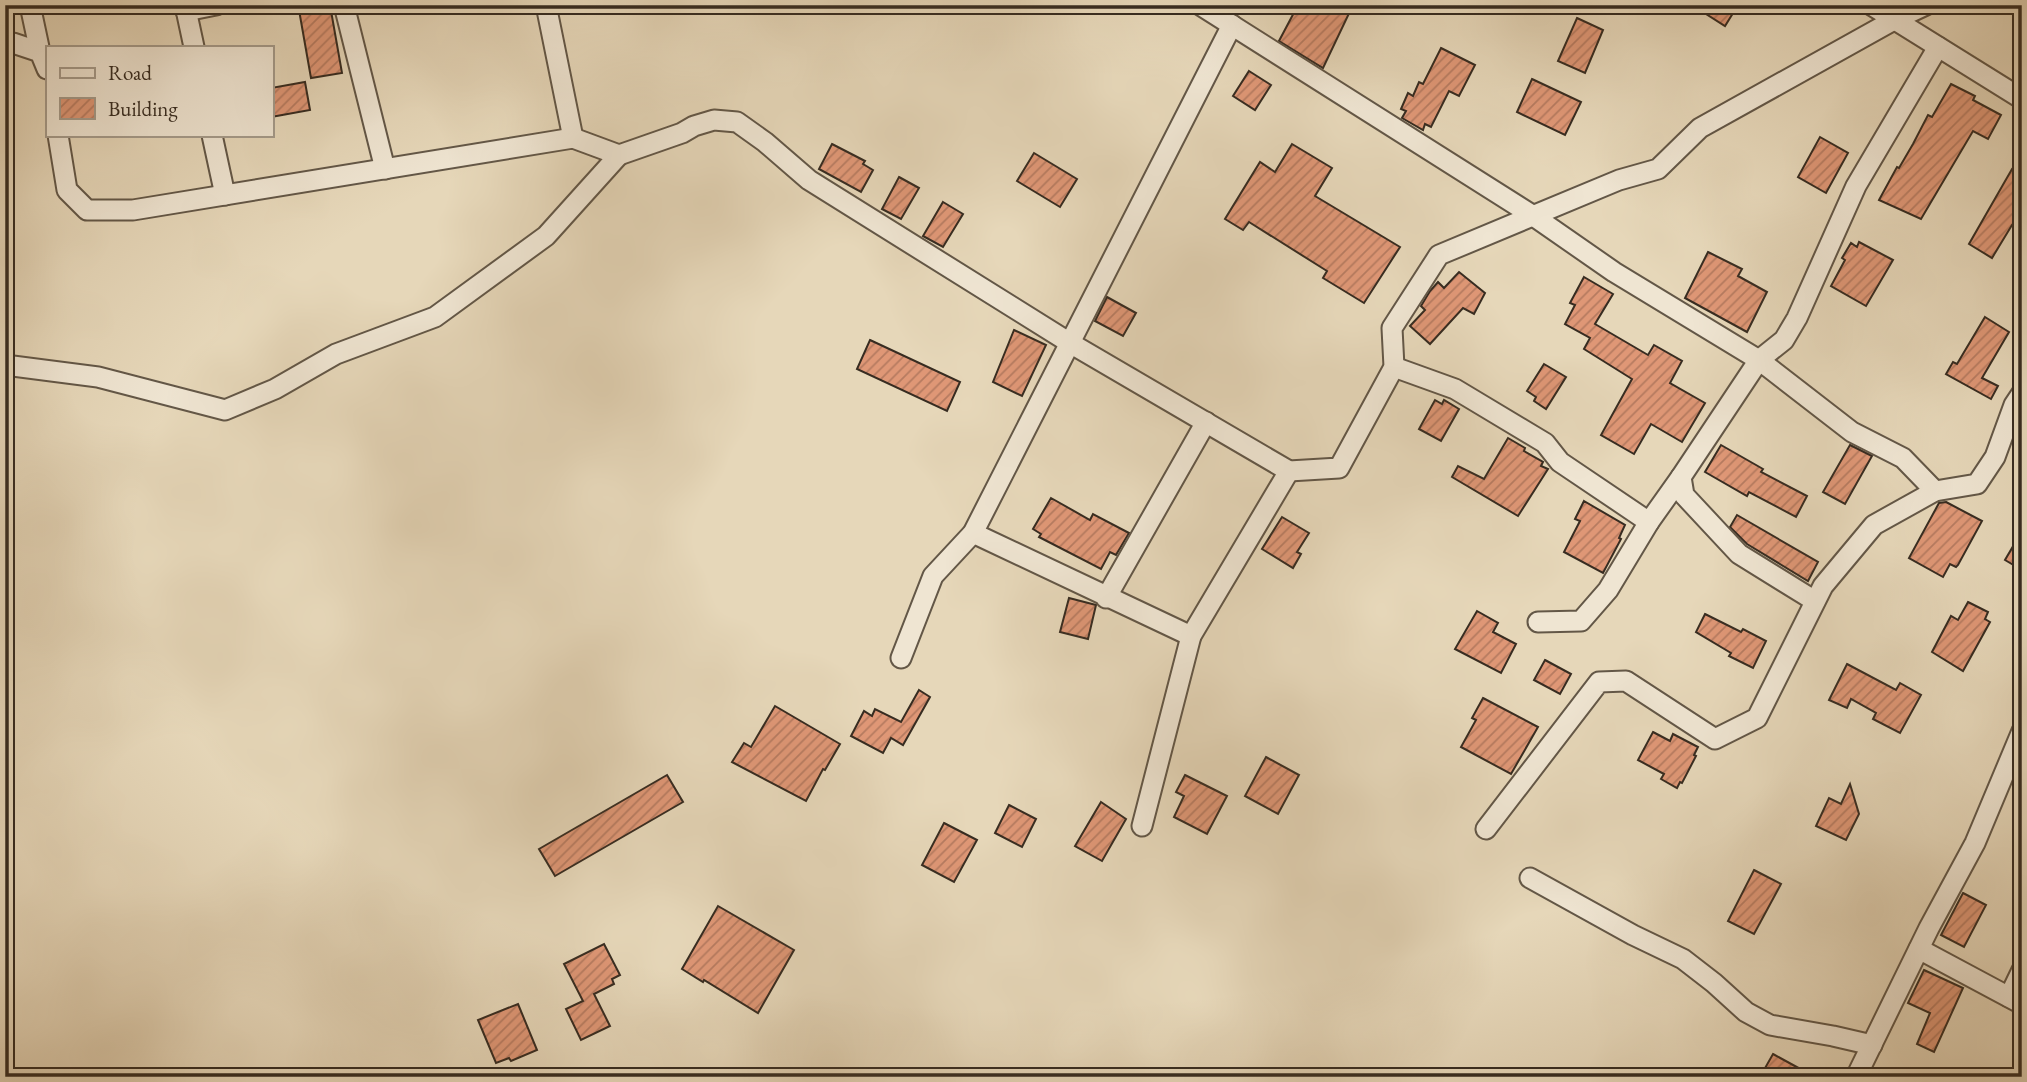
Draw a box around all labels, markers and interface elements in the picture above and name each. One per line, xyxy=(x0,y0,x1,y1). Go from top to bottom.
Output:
legend xyxy=(46,46,273,136)
text: Road xyxy=(108,59,152,86)
text: Building xyxy=(108,95,178,122)

